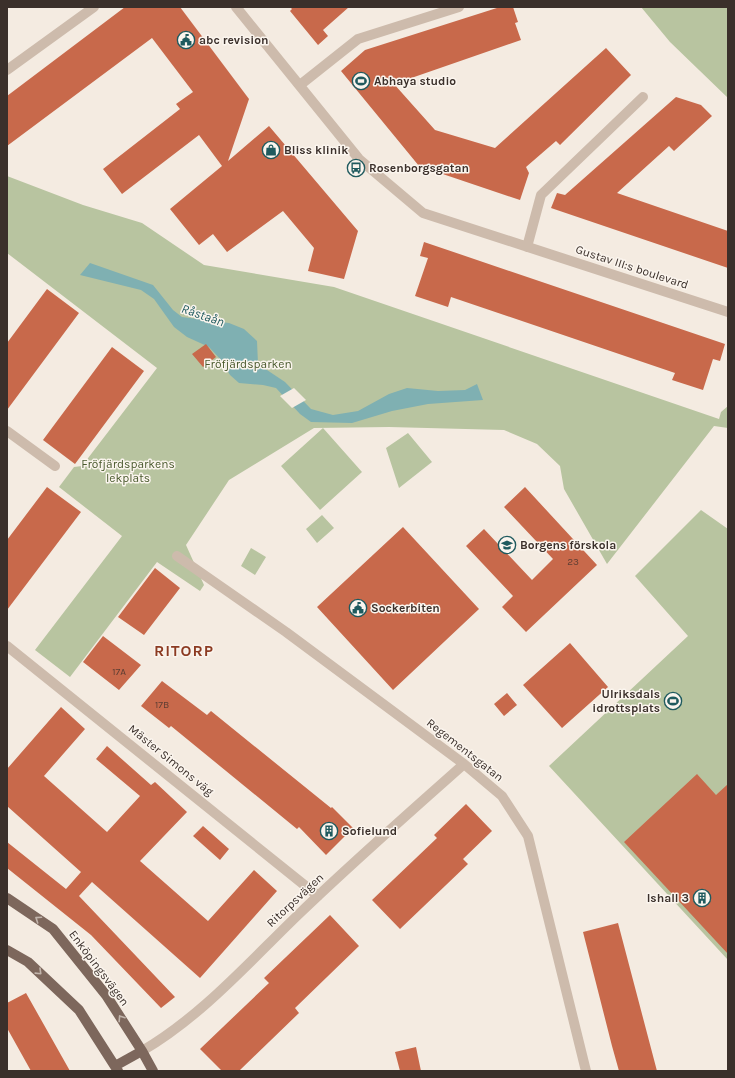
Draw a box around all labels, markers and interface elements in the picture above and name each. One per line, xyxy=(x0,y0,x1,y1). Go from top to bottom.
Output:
public building icon: abc revision xyxy=(176,30,196,50)
place label: abc revision xyxy=(199,33,269,47)
sports icon: Abhaya studio xyxy=(351,71,371,91)
place label: Abhaya studio xyxy=(374,74,456,88)
shop icon: Bliss klinik xyxy=(261,140,281,160)
place label: Bliss klinik xyxy=(284,143,348,157)
bus stop icon: Rosenborgsgatan xyxy=(346,158,366,178)
place label: Rosenborgsgatan xyxy=(369,161,469,175)
street label: Gustav III:s boulevard xyxy=(574,242,690,292)
water label: Råstaån xyxy=(180,301,226,329)
park label: Fröfjärdsparken xyxy=(204,357,292,371)
park label: Fröfjärdsparkens lekplats xyxy=(81,457,175,485)
school or university icon: Borgens förskola xyxy=(497,535,517,555)
place label: Borgens förskola xyxy=(520,538,616,552)
house number: 23 xyxy=(567,556,579,568)
public building icon: Sockerbiten xyxy=(348,598,368,618)
place label: Sockerbiten xyxy=(371,601,440,615)
district label: RITORP xyxy=(154,641,214,660)
house number: 17A xyxy=(112,666,126,678)
place label: Ulriksdals idrottsplats xyxy=(592,687,660,715)
sports icon: Ulriksdals idrottsplats xyxy=(663,691,683,711)
house number: 17B xyxy=(155,699,169,711)
street label: Regementsgatan xyxy=(424,716,506,784)
street label: Mäster Simons väg xyxy=(126,721,217,799)
building icon: Sofielund xyxy=(319,821,339,841)
place label: Sofielund xyxy=(342,824,397,838)
street label: Ritorpsvägen xyxy=(264,870,326,930)
building icon: Ishall 3 xyxy=(692,888,712,908)
place label: Ishall 3 xyxy=(647,891,689,905)
one-way arrow xyxy=(36,917,43,924)
street label: Enköpingsvägen xyxy=(66,927,132,1009)
one-way arrow xyxy=(34,967,42,975)
one-way arrow xyxy=(118,1015,126,1022)

